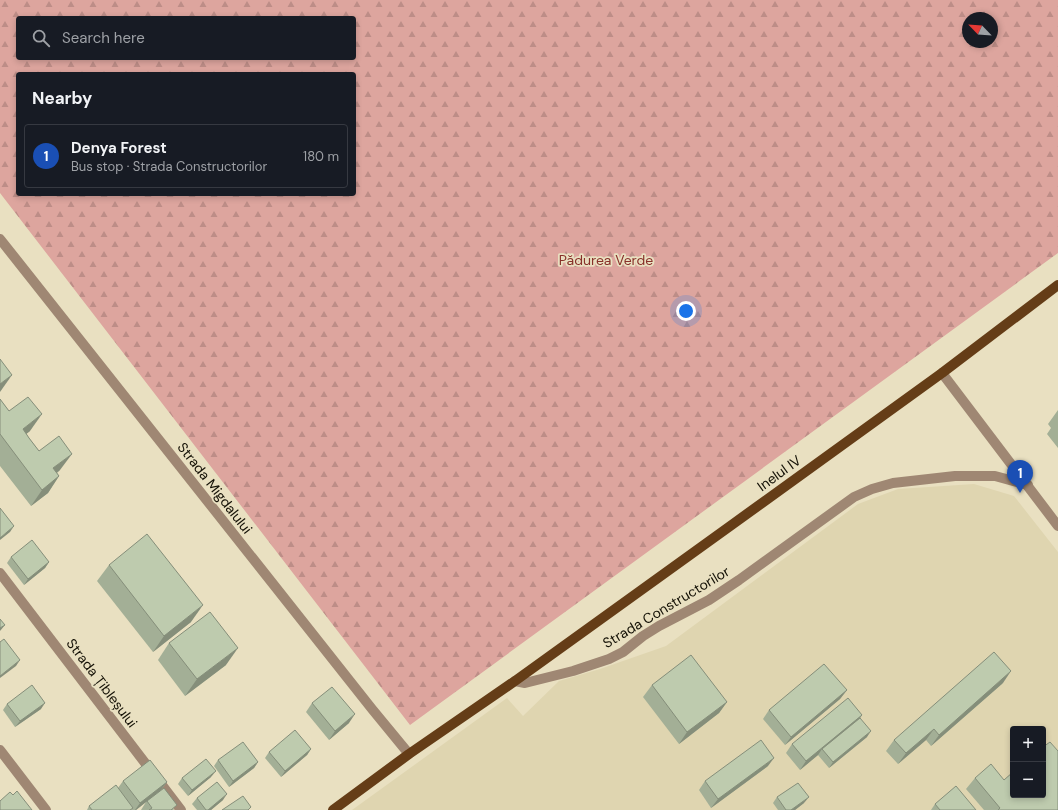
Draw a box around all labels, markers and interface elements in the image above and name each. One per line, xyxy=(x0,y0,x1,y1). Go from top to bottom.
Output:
north arrow xyxy=(962,12,998,48)
search box xyxy=(16,16,356,60)
icon: search xyxy=(30,27,52,49)
text: Search here xyxy=(62,28,145,48)
text: Nearby xyxy=(32,87,92,109)
text: Denya Forest xyxy=(71,138,167,158)
text: 1 xyxy=(44,148,48,165)
text: 180 m xyxy=(303,148,339,165)
text: Bus stop · Strada Constructorilor xyxy=(71,158,267,175)
park label: Pădurea Verde xyxy=(559,251,653,269)
your location xyxy=(676,301,696,321)
street label: Strada Migdalului xyxy=(174,439,256,537)
street label: Inelul IV xyxy=(754,451,805,495)
pin: 1 xyxy=(1007,460,1033,493)
street label: Strada Constructorilor xyxy=(599,562,733,652)
street label: Strada Țibleșului xyxy=(63,635,141,731)
map controls xyxy=(1010,726,1046,798)
button: + xyxy=(1010,726,1046,762)
button: − xyxy=(1010,762,1046,798)

